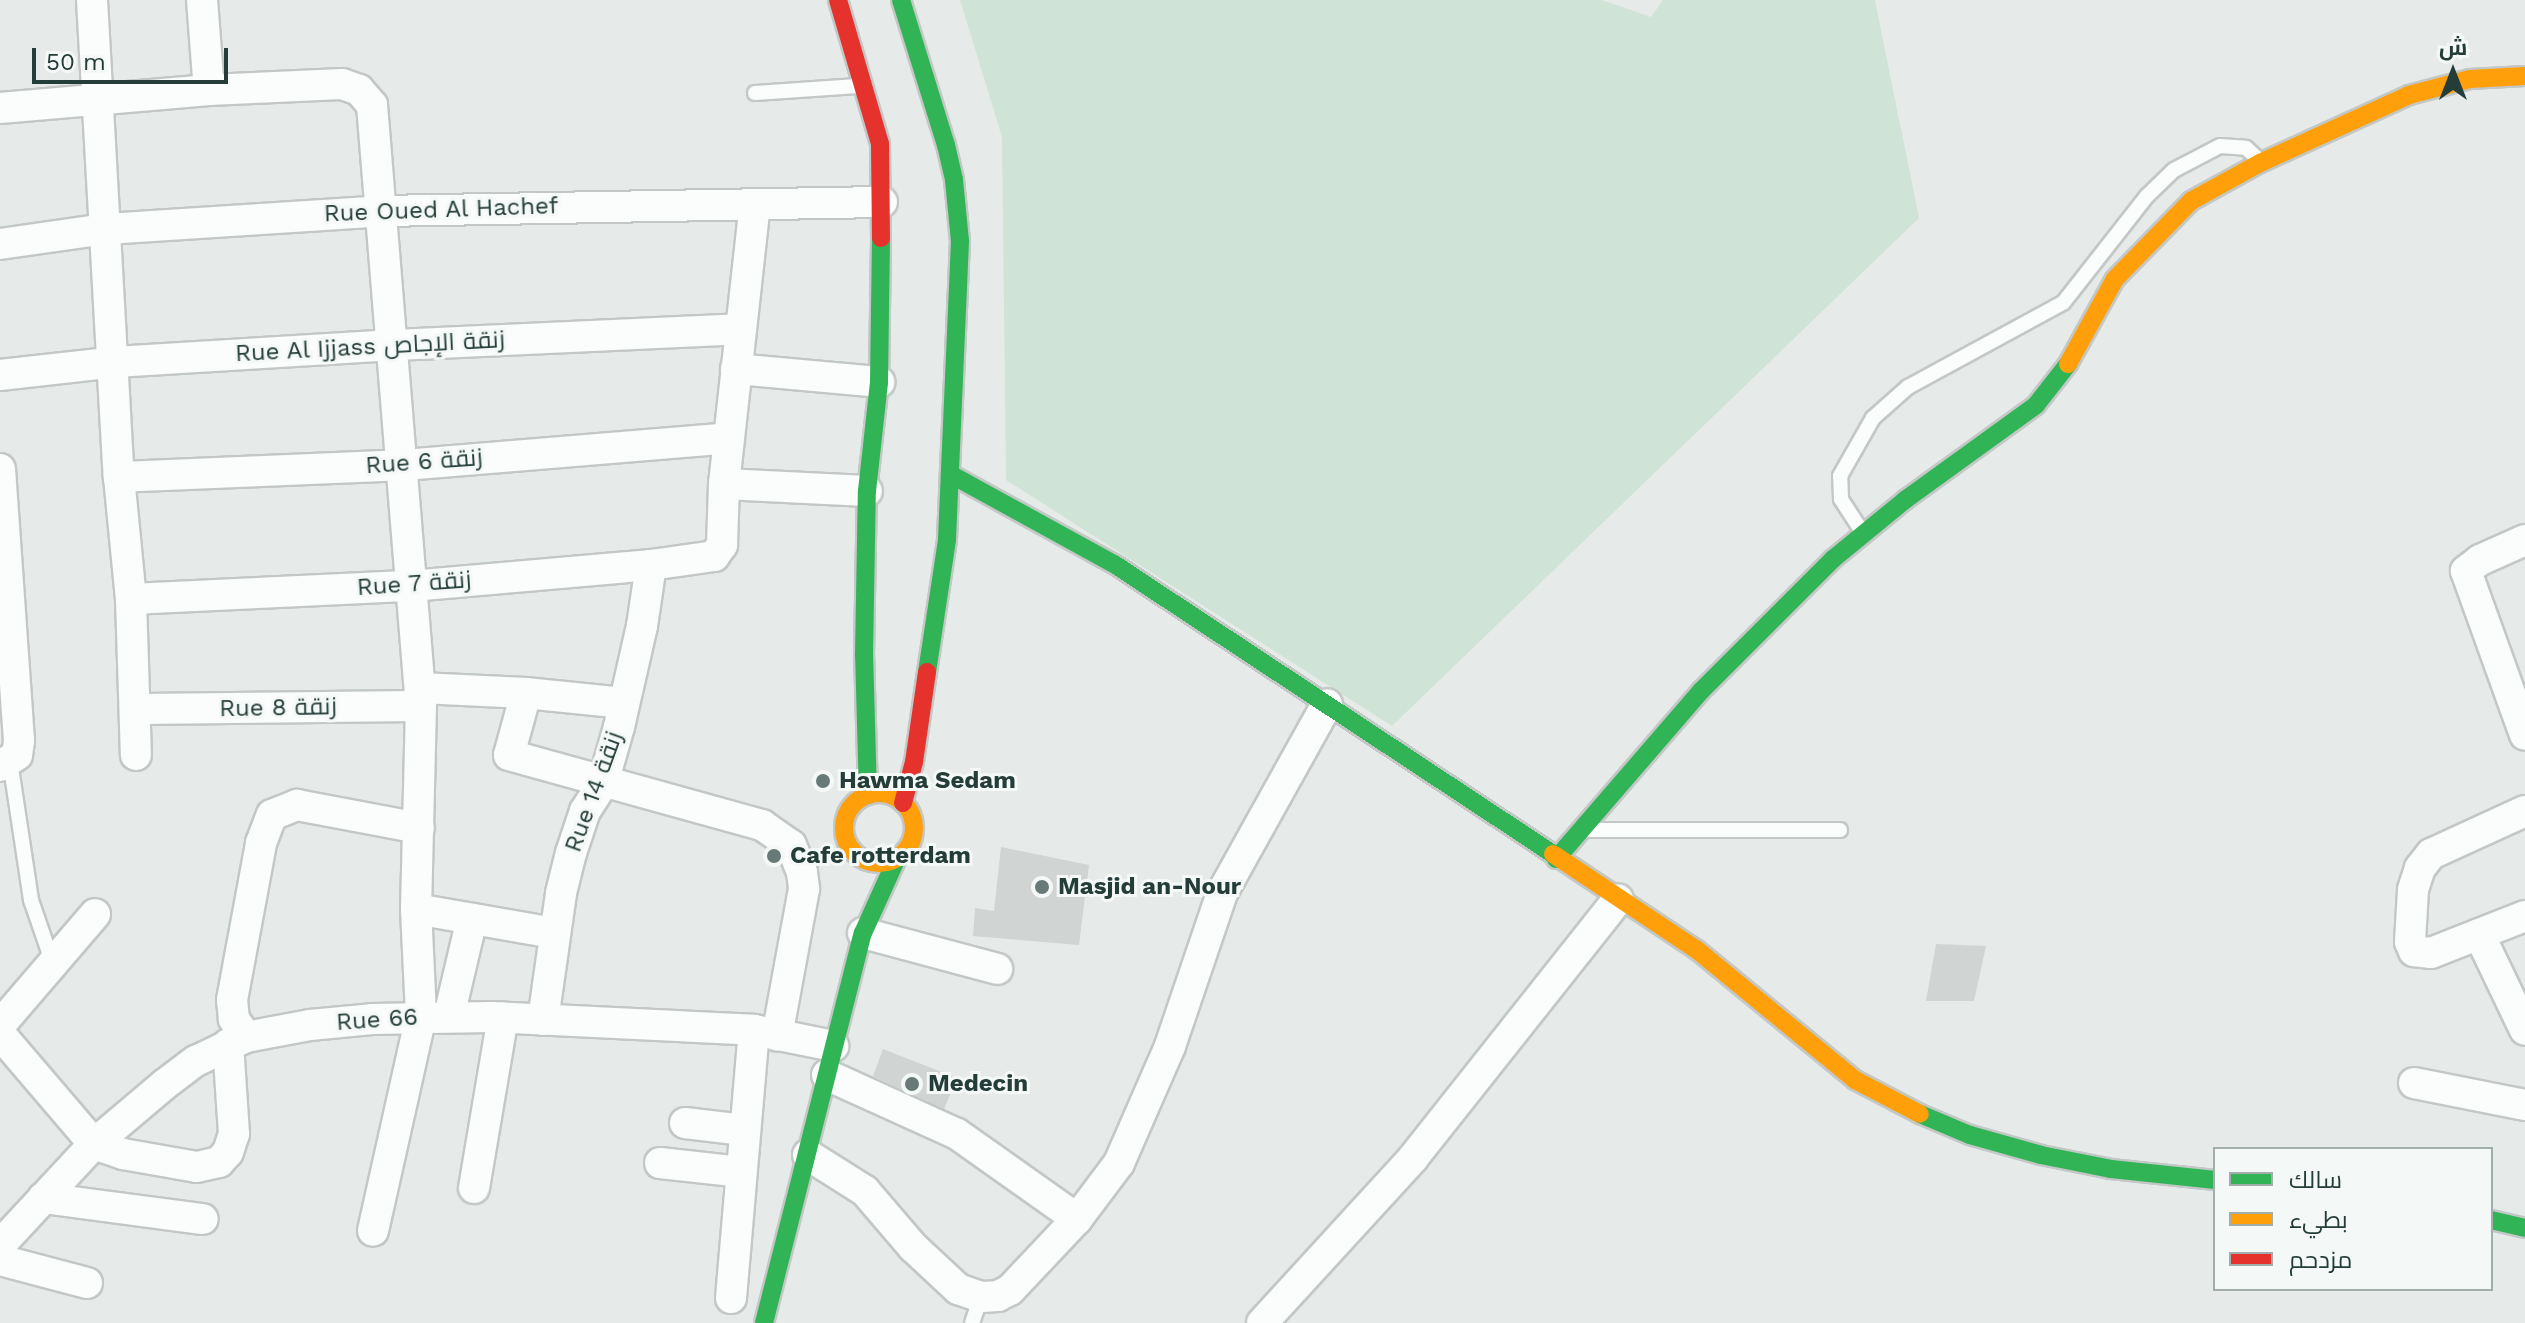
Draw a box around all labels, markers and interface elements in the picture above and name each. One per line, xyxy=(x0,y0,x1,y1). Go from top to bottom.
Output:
scale bar xyxy=(36,32,232,82)
north arrow xyxy=(2413,32,2493,112)
text: ش xyxy=(2439,35,2467,60)
text: 50 m xyxy=(46,48,106,76)
street label: Rue Oued Al Hachef xyxy=(322,191,560,229)
street label: Rue Al Ijjass زنقة الإجاص xyxy=(234,326,506,368)
street label: Rue 6 زنقة xyxy=(365,444,483,480)
street label: Rue 7 زنقة xyxy=(355,566,473,602)
street label: Rue 8 زنقة xyxy=(219,693,337,723)
street label: Rue 14 زنقة xyxy=(559,728,629,856)
place label: Hawma Sedam xyxy=(839,767,1016,795)
marker: Hawma Sedam xyxy=(814,772,832,790)
place label: Cafe rotterdam xyxy=(790,842,971,870)
marker: Cafe rotterdam xyxy=(765,847,783,865)
place label: Masjid an-Nour xyxy=(1058,873,1241,901)
marker: Masjid an-Nour xyxy=(1033,878,1051,896)
street label: Rue 66 xyxy=(335,1003,419,1037)
place label: Medecin xyxy=(928,1070,1028,1098)
marker: Medecin xyxy=(903,1075,921,1093)
legend xyxy=(2213,1147,2493,1291)
text: سالك xyxy=(2289,1166,2342,1194)
text: بطيء xyxy=(2289,1206,2348,1234)
text: مزدحم xyxy=(2289,1246,2352,1274)

